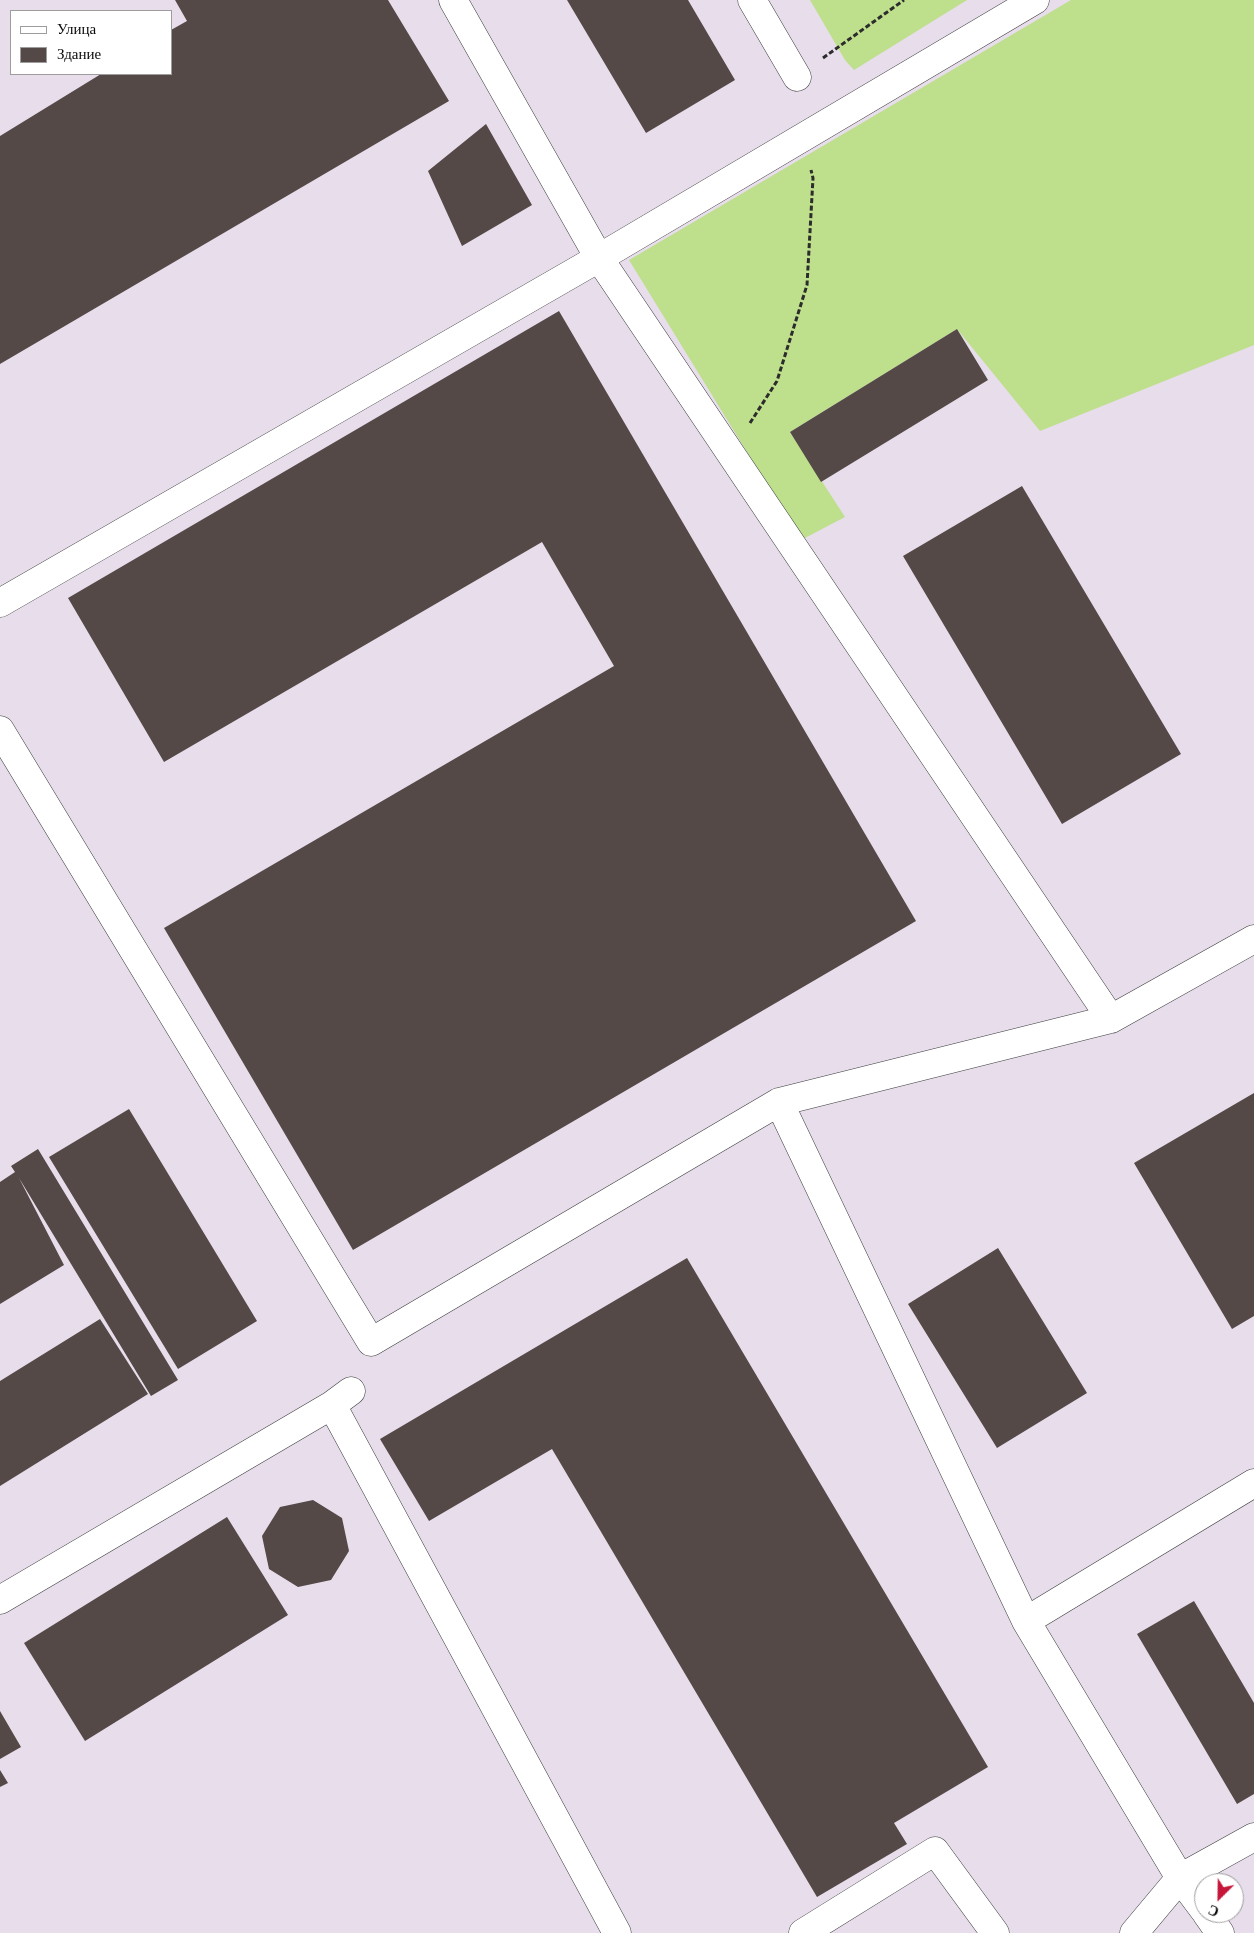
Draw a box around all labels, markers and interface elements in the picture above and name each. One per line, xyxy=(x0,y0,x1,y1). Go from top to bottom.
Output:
legend xyxy=(10,10,172,75)
text: Улица xyxy=(57,21,96,37)
text: Здание xyxy=(57,46,101,62)
north arrow xyxy=(1194,1873,1244,1923)
text: С xyxy=(1206,1902,1221,1920)

